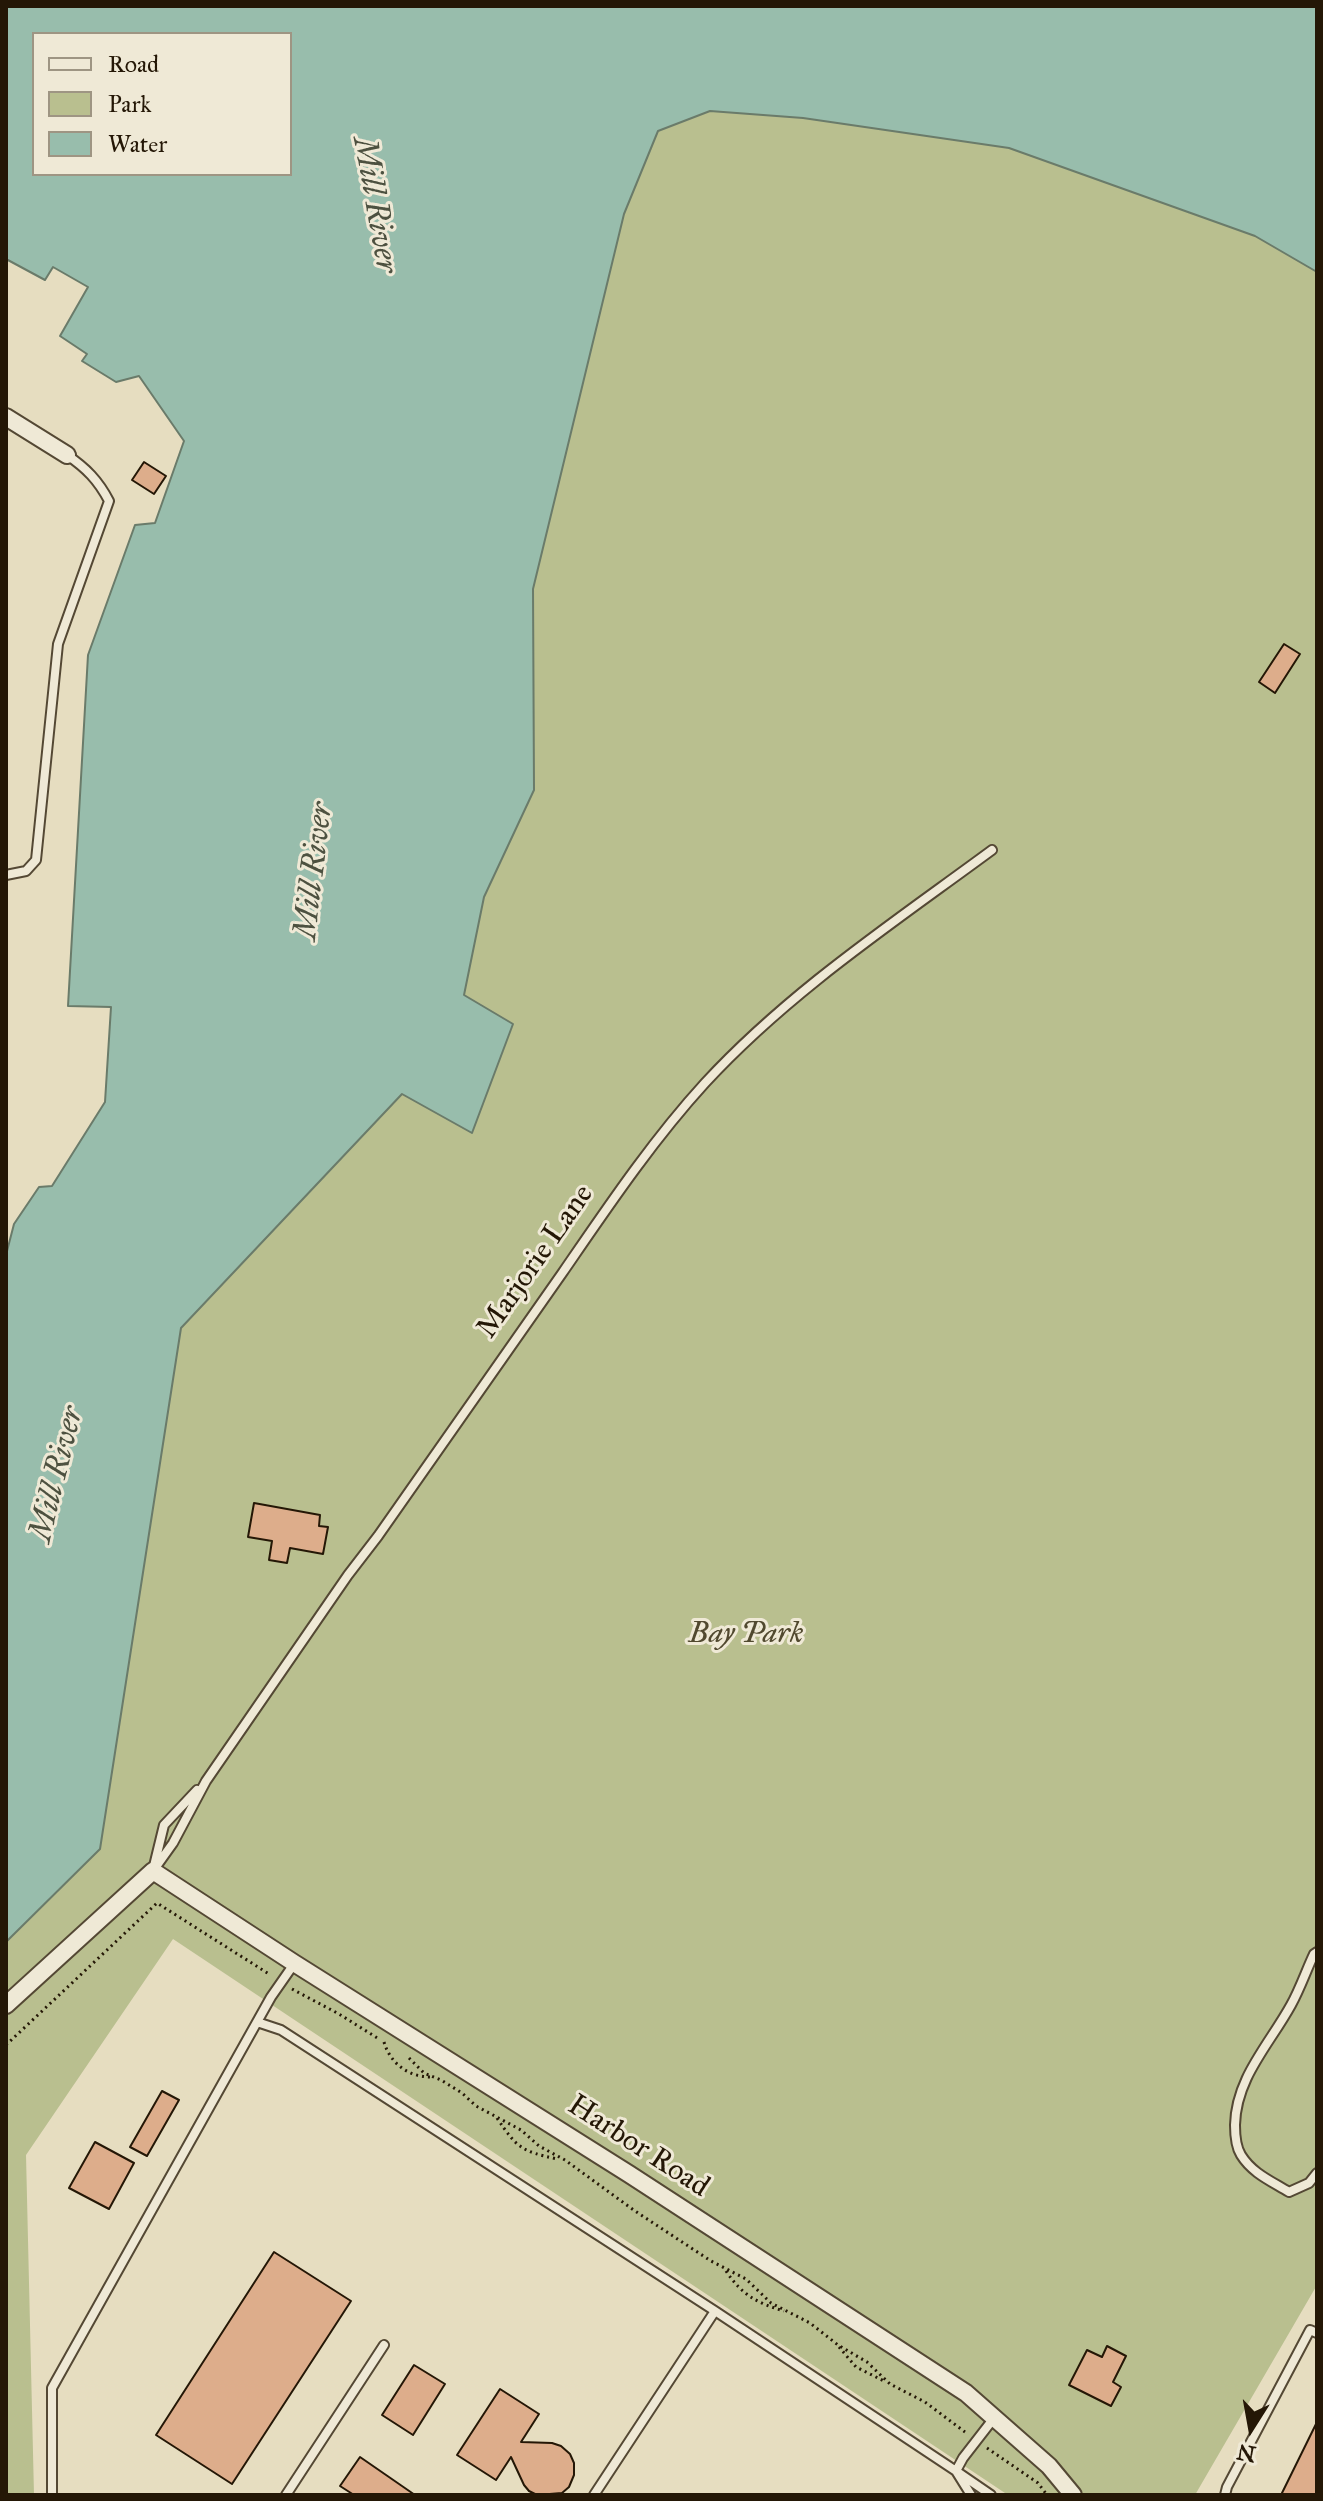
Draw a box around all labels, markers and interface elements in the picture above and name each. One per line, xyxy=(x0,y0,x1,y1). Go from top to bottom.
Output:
legend xyxy=(32,32,292,176)
text: Road xyxy=(108,49,159,79)
text: Park xyxy=(108,89,151,119)
text: Water xyxy=(108,129,167,159)
water label: Mill River xyxy=(343,134,405,276)
water label: Mill River xyxy=(288,800,342,942)
street label: Marjorie Lane xyxy=(470,1178,602,1346)
water label: Mill River xyxy=(23,1403,93,1545)
park label: Bay Park xyxy=(689,1617,803,1653)
street label: Harbor Road xyxy=(561,2088,715,2206)
north arrow xyxy=(1211,2389,1291,2469)
text: N xyxy=(1235,2438,1258,2468)

